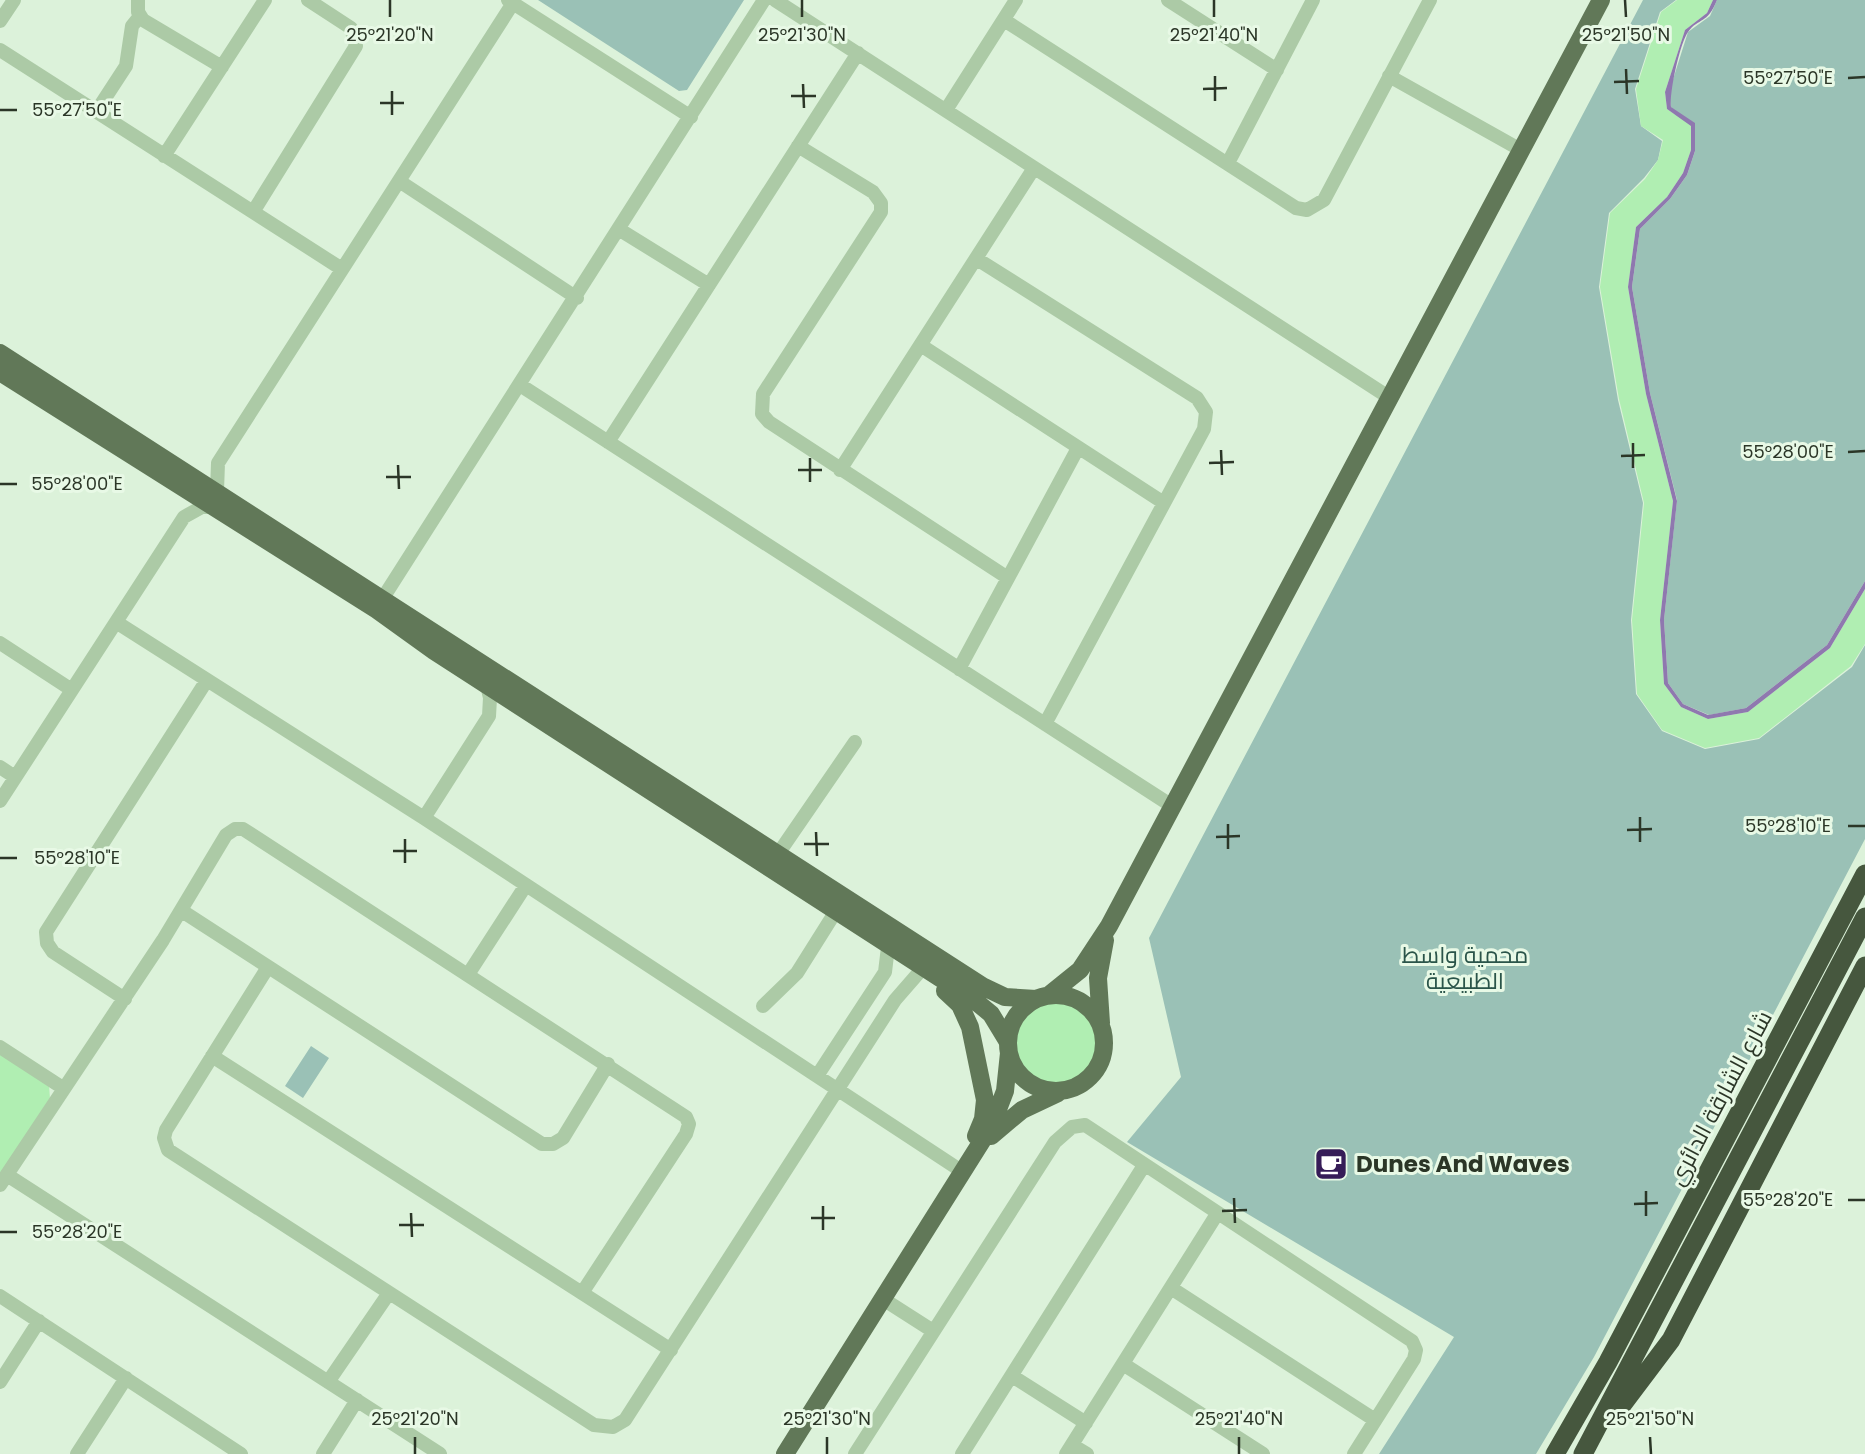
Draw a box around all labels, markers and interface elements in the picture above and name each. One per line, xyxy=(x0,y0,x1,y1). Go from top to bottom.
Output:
text: 25°21'20"N xyxy=(346,22,434,47)
text: 25°21'30"N xyxy=(758,22,846,47)
text: 25°21'40"N xyxy=(1170,22,1258,47)
text: 25°21'50"N xyxy=(1582,22,1670,47)
text: 55°27'50"E xyxy=(1743,65,1833,90)
text: 55°27'50"E xyxy=(32,97,122,122)
text: 55°28'00"E xyxy=(1742,439,1834,464)
text: 55°28'00"E xyxy=(31,471,123,496)
text: 55°28'10"E xyxy=(1745,813,1831,838)
text: 55°28'10"E xyxy=(34,845,120,870)
park label: محمية واسط الطبيعية xyxy=(1402,939,1528,997)
street label: شارع الشارقة الدائري xyxy=(1660,1005,1781,1192)
cafe icon: Dunes And Waves xyxy=(1312,1145,1350,1183)
place label: Dunes And Waves xyxy=(1356,1148,1570,1180)
text: 55°28'20"E xyxy=(1743,1187,1833,1212)
text: 55°28'20"E xyxy=(32,1219,122,1244)
text: 25°21'20"N xyxy=(371,1406,459,1431)
text: 25°21'30"N xyxy=(783,1406,871,1431)
text: 25°21'40"N xyxy=(1195,1406,1283,1431)
text: 25°21'50"N xyxy=(1606,1406,1694,1431)

